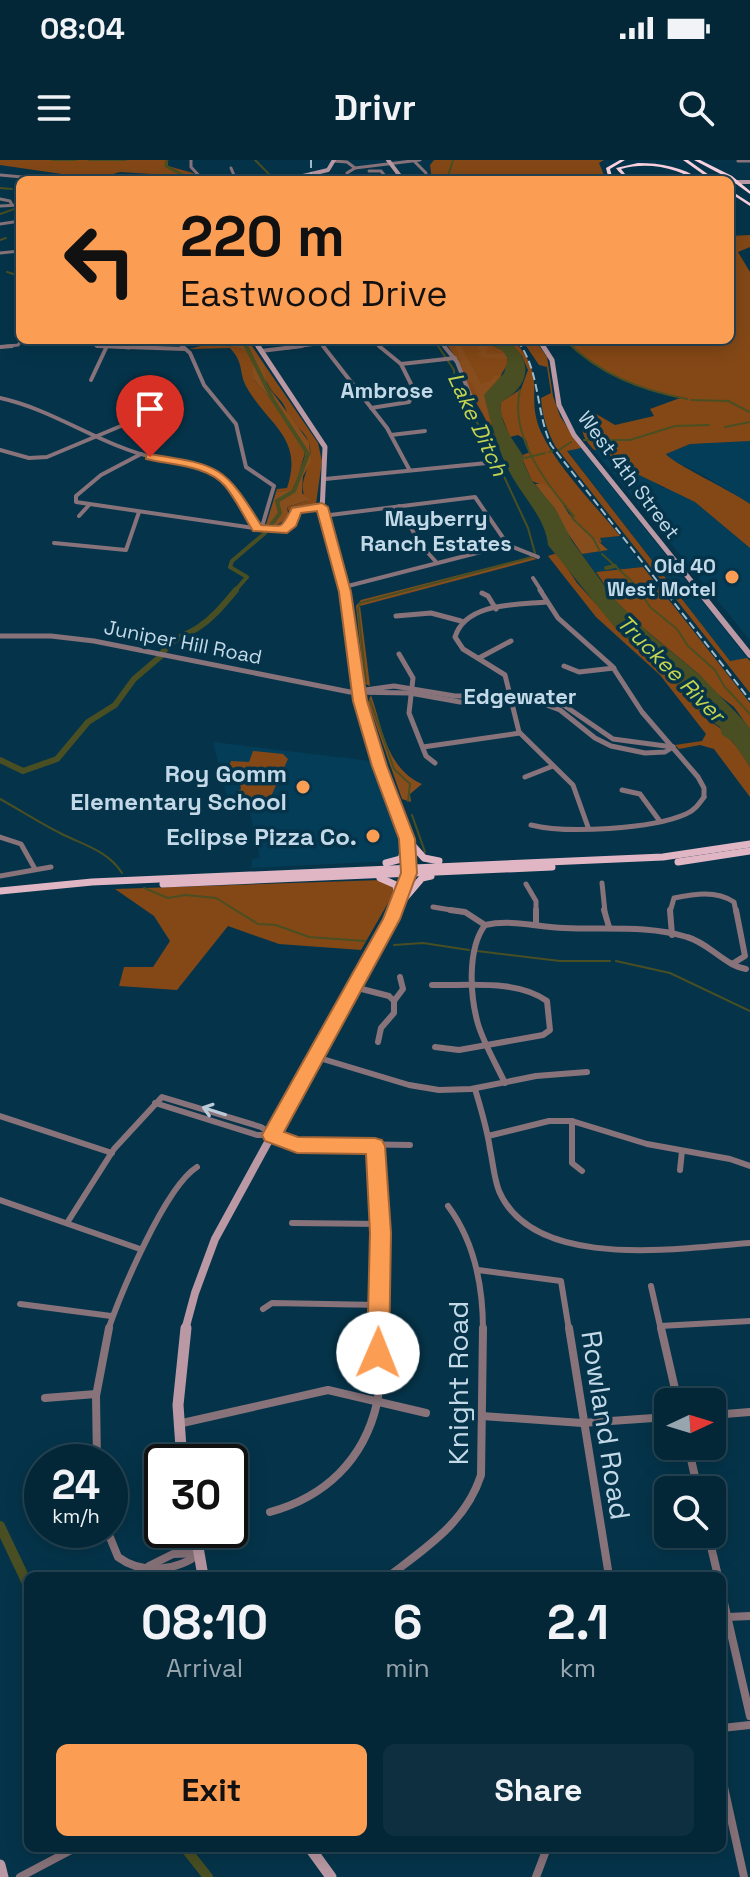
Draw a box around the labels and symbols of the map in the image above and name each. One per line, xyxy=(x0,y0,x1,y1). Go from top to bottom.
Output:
water label: Lake Ditch xyxy=(442,368,514,481)
pin xyxy=(116,375,184,457)
district label: Ambrose xyxy=(341,376,433,404)
street label: West 4th Street xyxy=(572,406,686,544)
district label: Mayberry Ranch Estates xyxy=(360,504,512,557)
place label: Old 40 West Motel xyxy=(607,553,716,602)
marker: Old 40 West Motel xyxy=(723,568,741,586)
water label: Truckee River xyxy=(611,608,733,730)
street label: Juniper Hill Road xyxy=(102,614,264,670)
district label: Edgewater xyxy=(463,682,577,710)
place label: Roy Gomm Elementary School xyxy=(70,758,287,817)
marker: Roy Gomm Elementary School xyxy=(294,778,312,796)
place label: Eclipse Pizza Co. xyxy=(166,821,357,852)
marker: Eclipse Pizza Co. xyxy=(364,827,382,845)
one-way arrow xyxy=(202,1103,227,1118)
street label: Knight Road xyxy=(440,1301,476,1465)
position arrow xyxy=(336,1311,420,1395)
street label: Rowland Road xyxy=(573,1328,639,1522)
north arrow xyxy=(654,1388,726,1460)
speed limit sign: 30 xyxy=(144,1444,248,1548)

